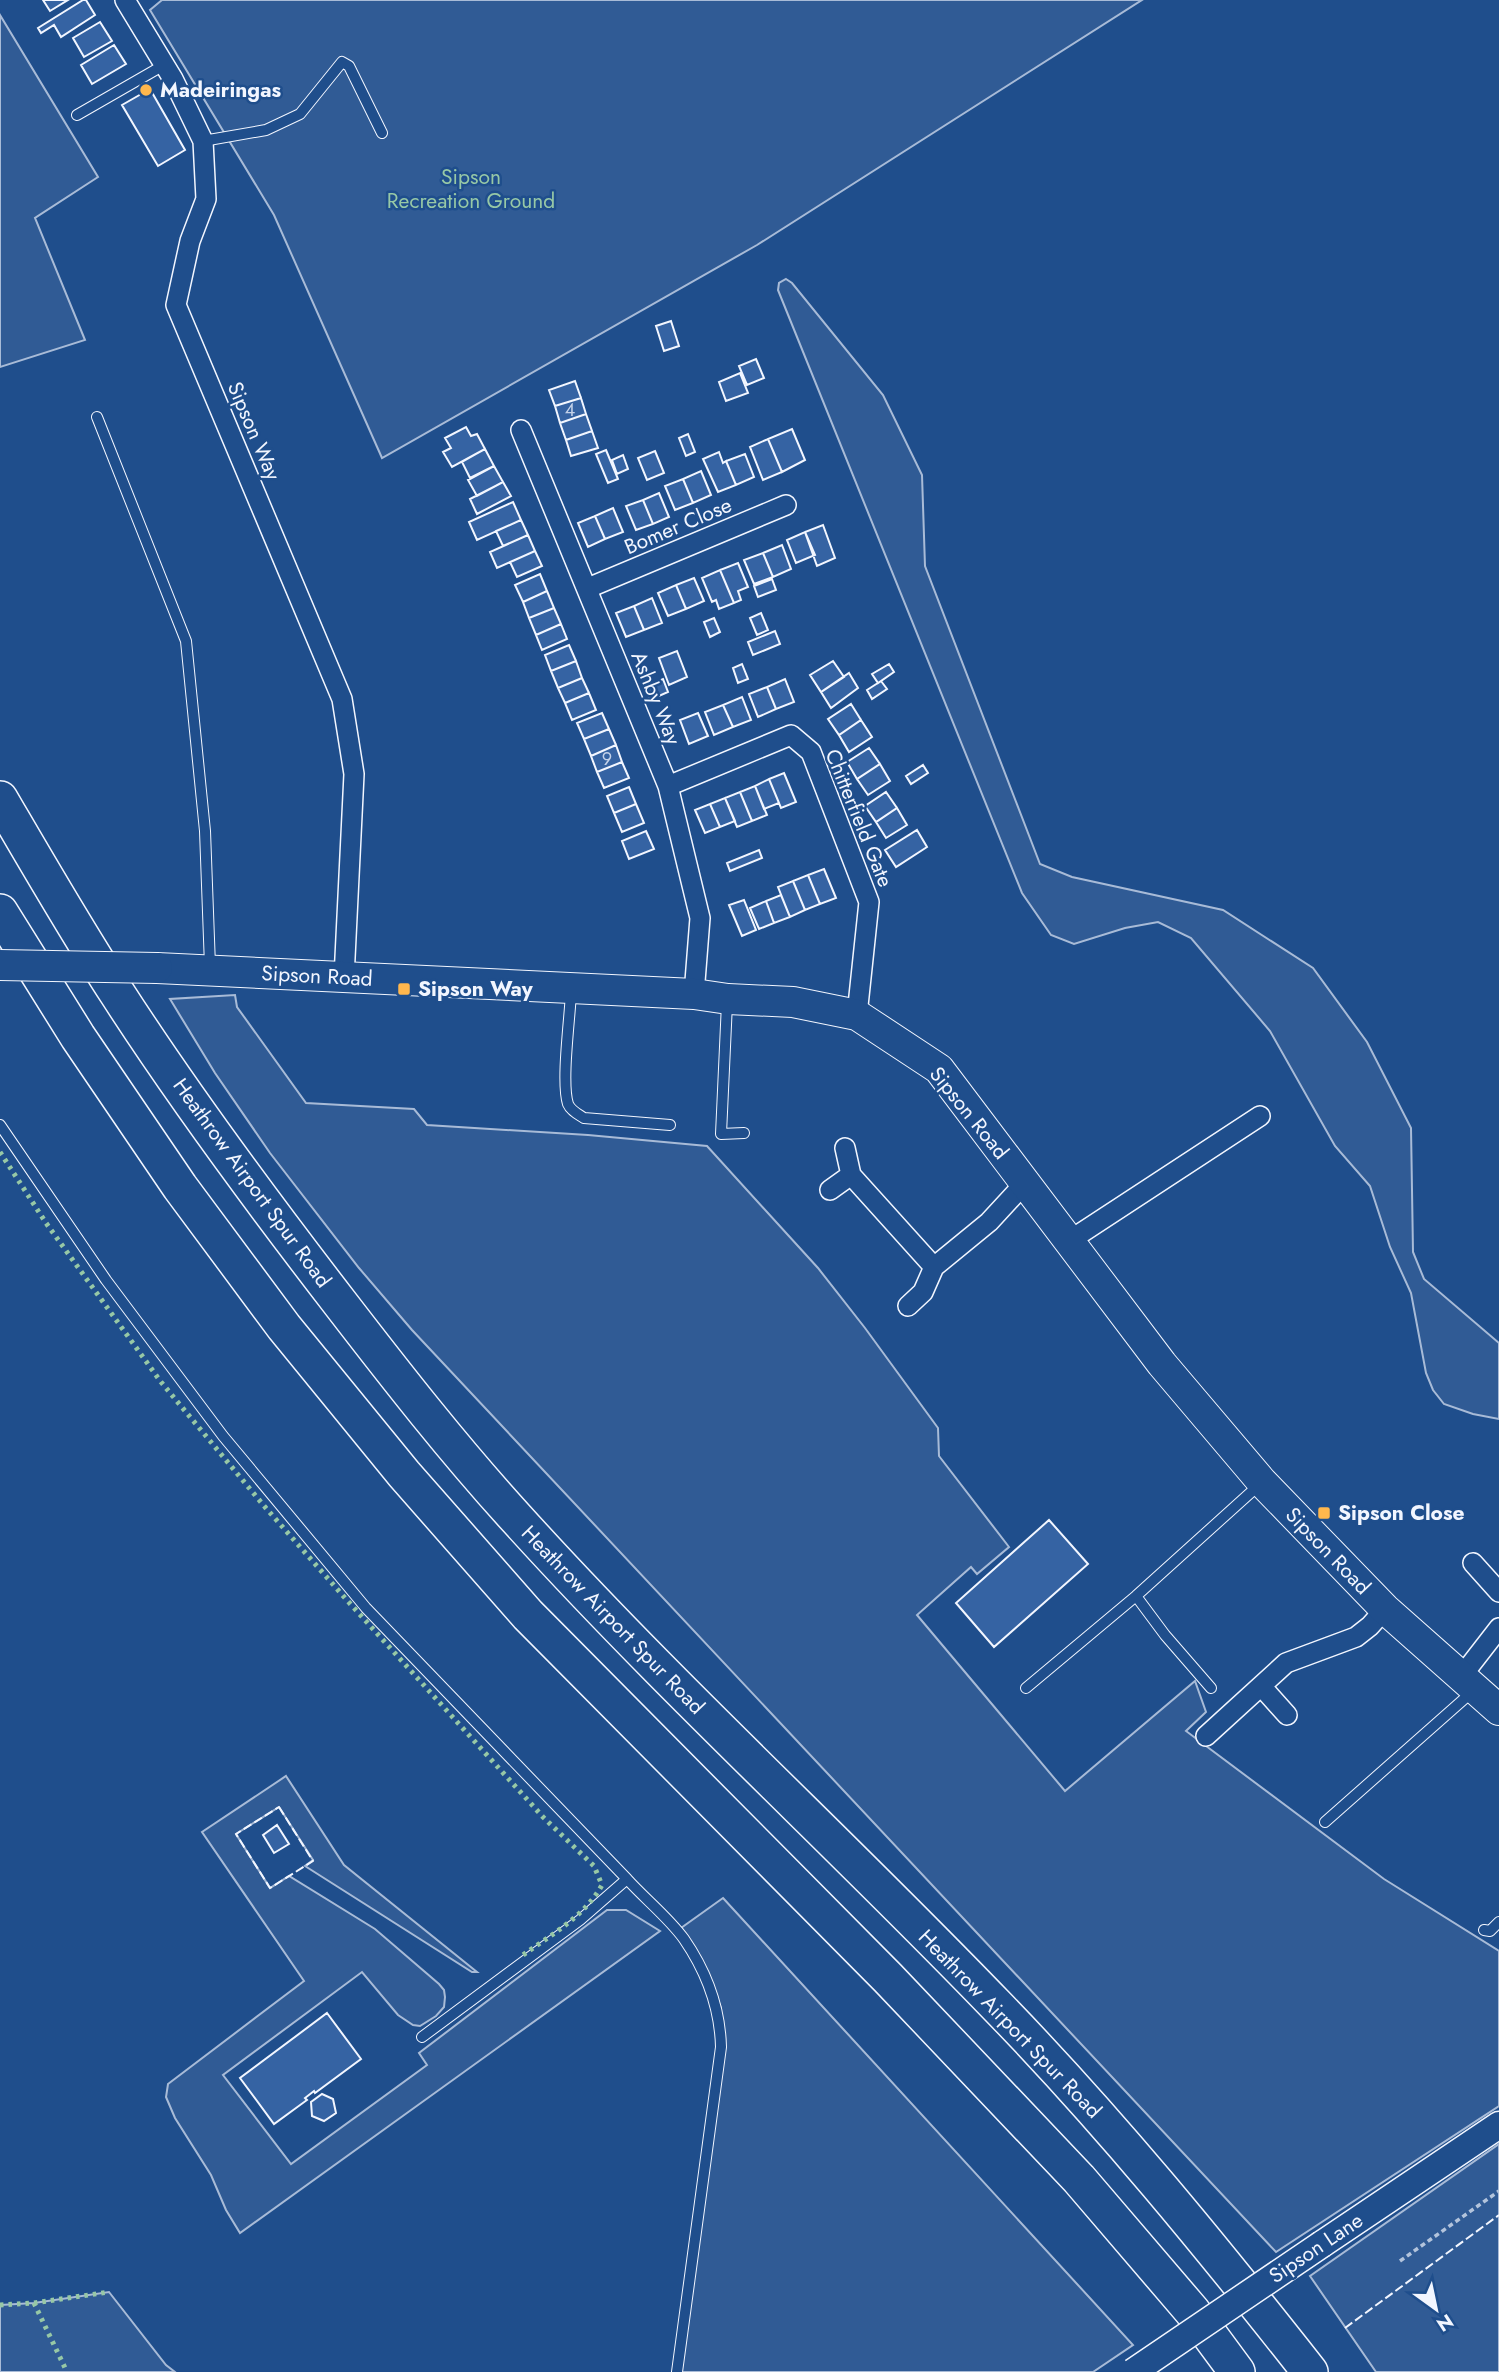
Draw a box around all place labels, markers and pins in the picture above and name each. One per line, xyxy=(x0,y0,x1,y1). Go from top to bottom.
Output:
place label: Madeiringas xyxy=(160,75,281,105)
marker: Madeiringas xyxy=(138,82,154,98)
place label: Sipson Way xyxy=(418,974,534,1004)
marker: Sipson Way xyxy=(396,981,412,997)
place label: Sipson Close xyxy=(1338,1498,1465,1528)
marker: Sipson Close xyxy=(1316,1505,1332,1521)

